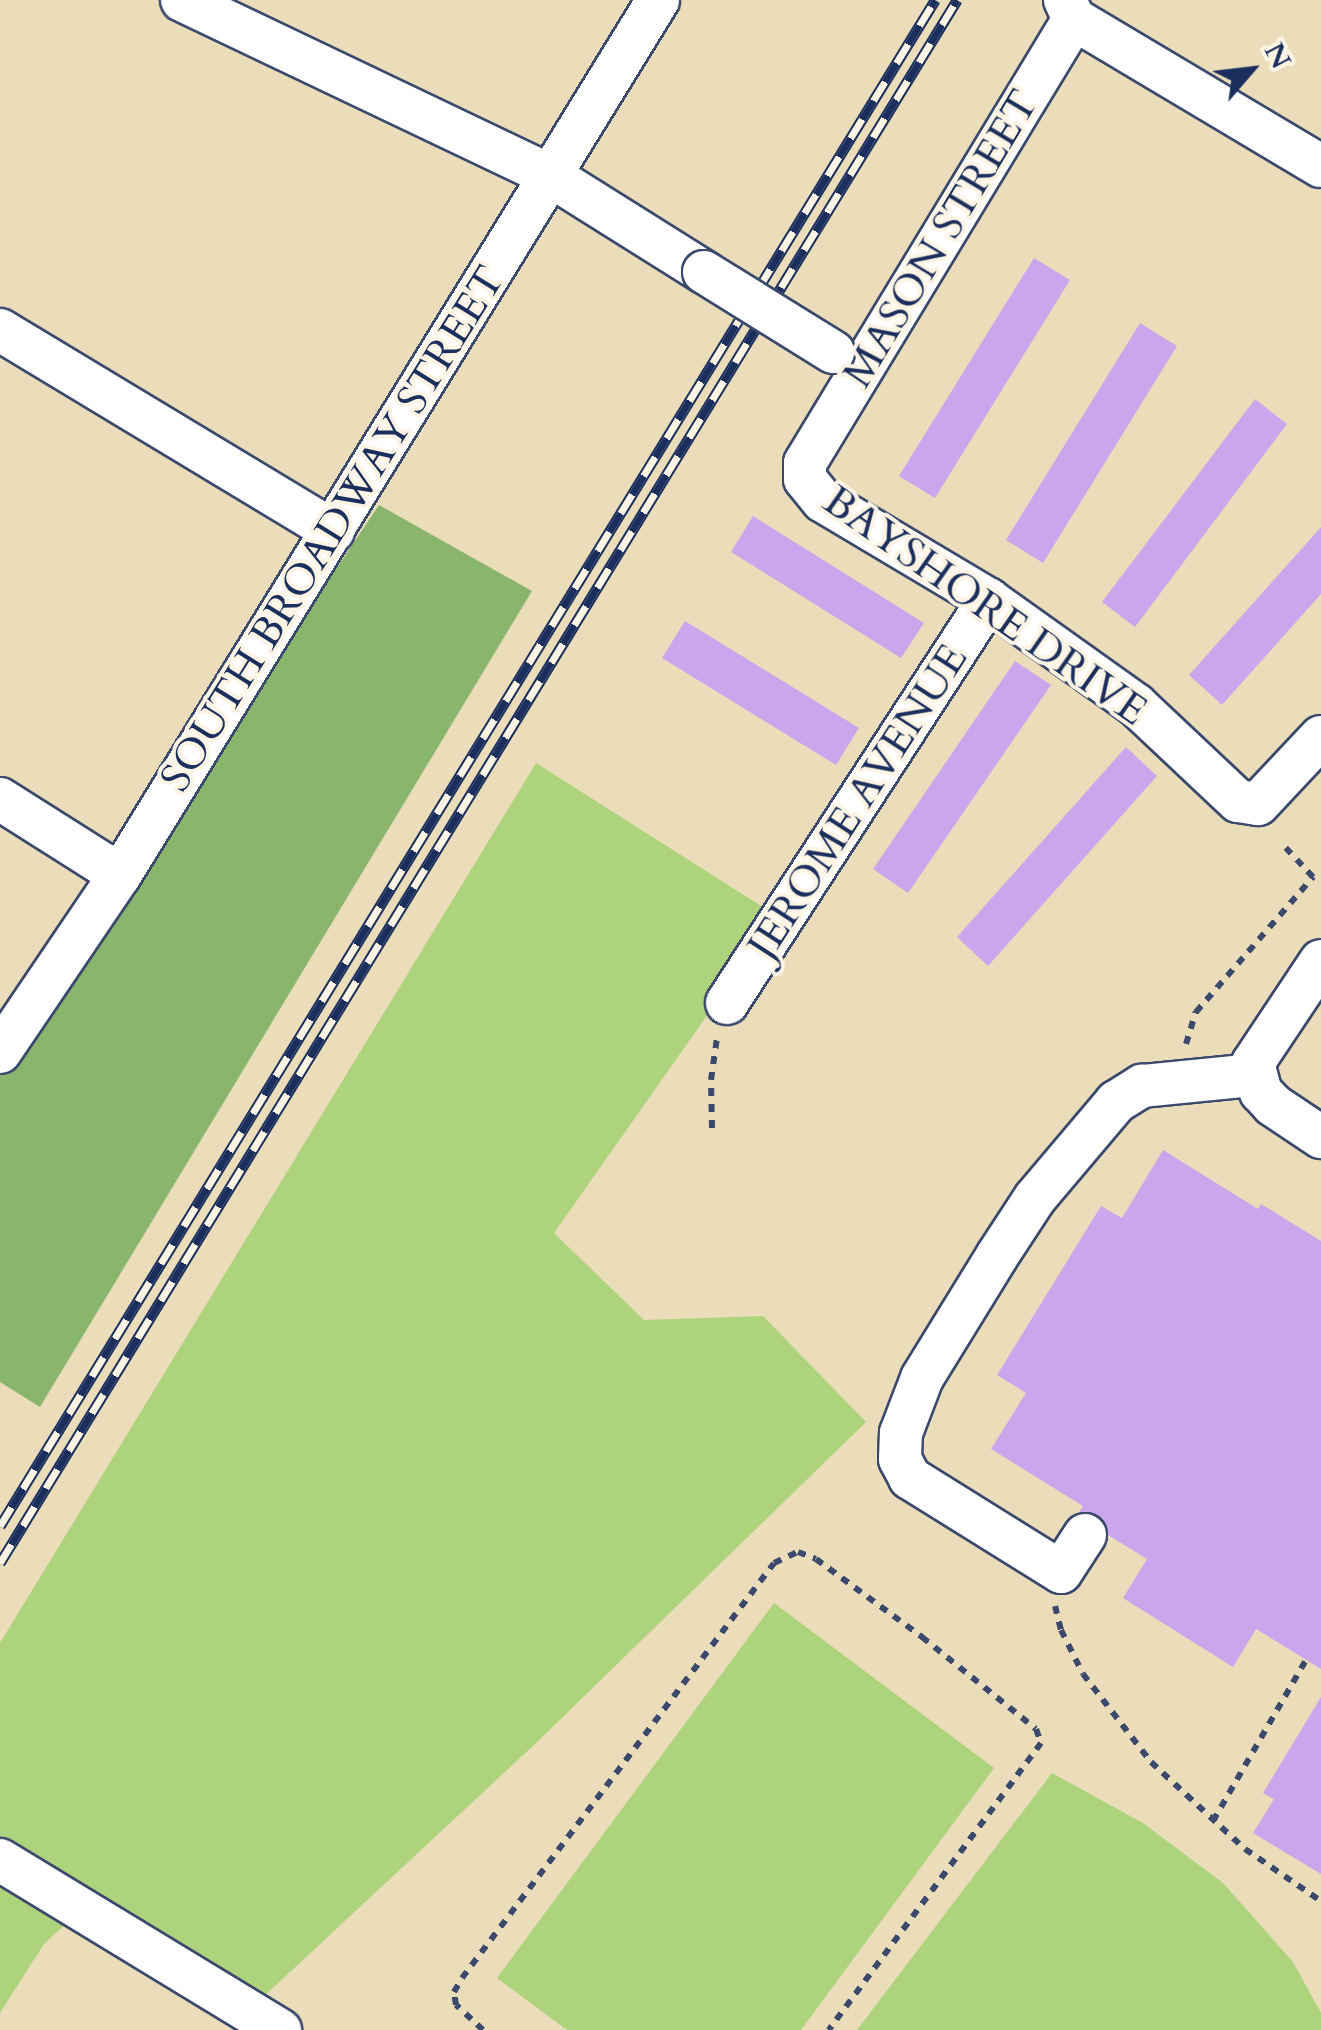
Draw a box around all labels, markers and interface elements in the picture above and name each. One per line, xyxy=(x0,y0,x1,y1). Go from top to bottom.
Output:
north arrow xyxy=(1201,20,1301,120)
text: N xyxy=(1255,36,1300,76)
street label: MASON STREET xyxy=(832,81,1050,397)
street label: SOUTH BROADWAY STREET xyxy=(150,257,516,801)
street label: BAYSHORE DRIVE xyxy=(814,476,1156,736)
street label: JEROME AVENUE xyxy=(737,635,979,969)

